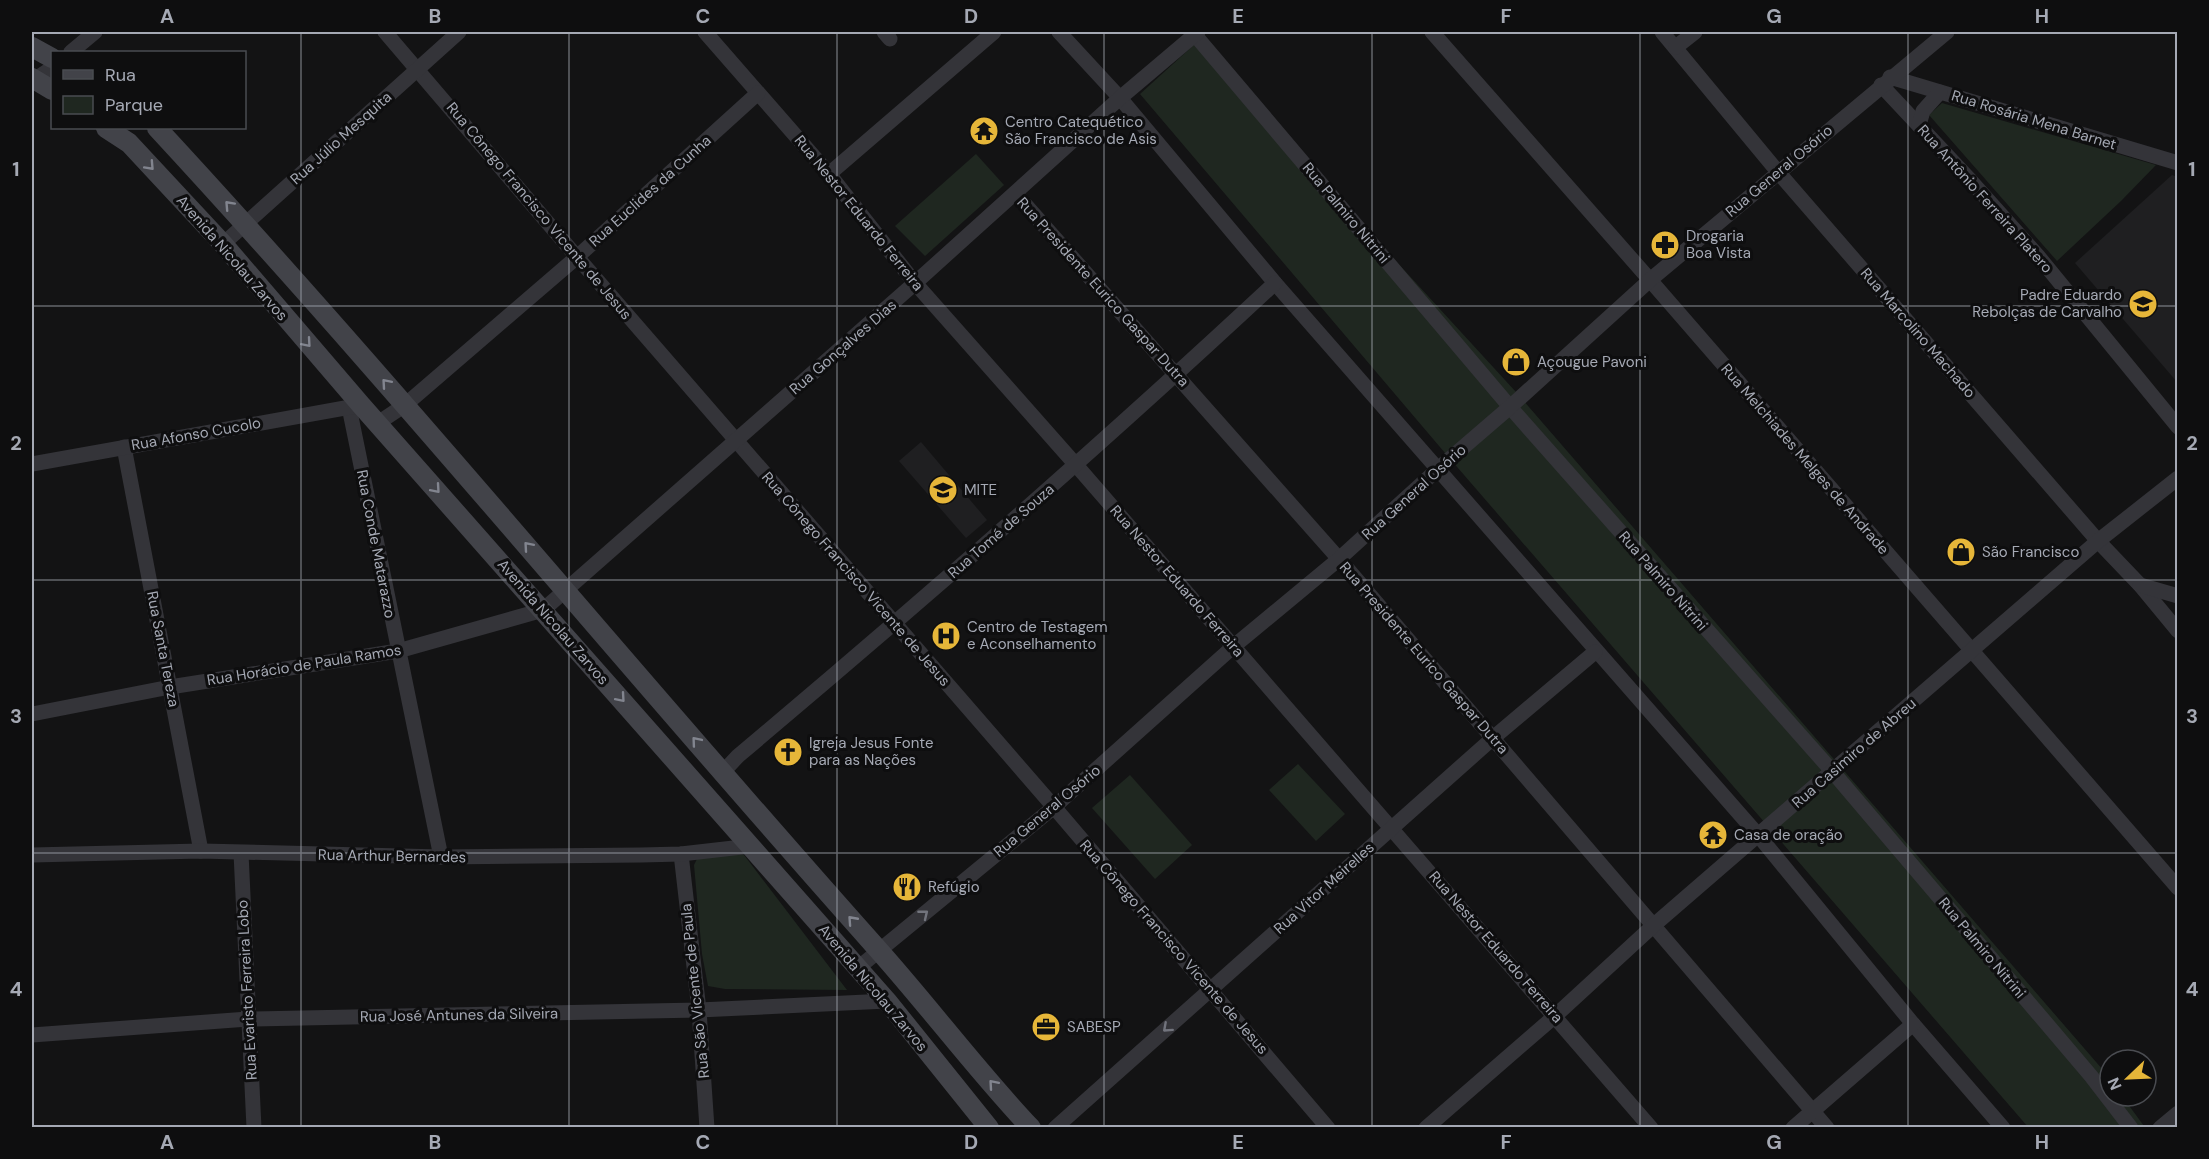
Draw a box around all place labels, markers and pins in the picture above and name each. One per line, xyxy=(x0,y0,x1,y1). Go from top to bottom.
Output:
place label: Centro Catequético São Francisco de Asis xyxy=(1005,112,1157,149)
temple icon: Centro Catequético São Francisco de Asis xyxy=(968,115,1000,147)
place label: Drogaria Boa Vista xyxy=(1686,226,1751,263)
pharmacy icon: Drogaria Boa Vista xyxy=(1649,229,1681,261)
place label: Padre Eduardo Rebolças de Carvalho xyxy=(1972,285,2122,322)
school or university icon: Padre Eduardo Rebolças de Carvalho xyxy=(2127,288,2159,320)
shop icon: Açougue Pavoni xyxy=(1500,346,1532,378)
place label: Açougue Pavoni xyxy=(1537,352,1647,372)
school or university icon: MITE xyxy=(927,474,959,506)
place label: MITE xyxy=(964,480,997,500)
shop icon: São Francisco xyxy=(1945,536,1977,568)
place label: São Francisco xyxy=(1982,542,2079,562)
place label: Centro de Testagem e Aconselhamento xyxy=(967,617,1108,654)
hospital icon: Centro de Testagem e Aconselhamento xyxy=(930,620,962,652)
place label: Igreja Jesus Fonte para as Nações xyxy=(809,733,934,770)
church icon: Igreja Jesus Fonte para as Nações xyxy=(772,736,804,768)
temple icon: Casa de oração xyxy=(1697,819,1729,851)
place label: Casa de oração xyxy=(1734,825,1843,845)
restaurant icon: Refúgio xyxy=(891,871,923,903)
place label: Refúgio xyxy=(928,877,980,897)
office icon: SABESP xyxy=(1030,1011,1062,1043)
place label: SABESP xyxy=(1067,1017,1121,1037)

